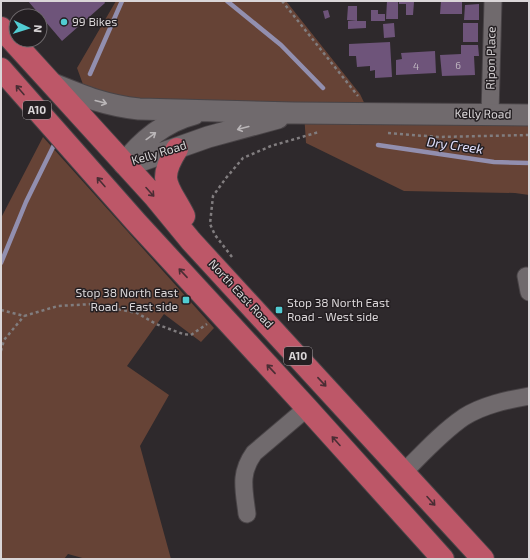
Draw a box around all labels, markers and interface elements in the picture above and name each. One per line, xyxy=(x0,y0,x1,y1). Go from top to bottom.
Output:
north arrow xyxy=(8,8,48,48)
place label: 99 Bikes xyxy=(72,14,117,28)
marker: 99 Bikes xyxy=(59,17,69,27)
text: N xyxy=(32,24,45,33)
street label: Ripon Place xyxy=(482,26,498,90)
house number: 6 xyxy=(455,59,461,71)
house number: 4 xyxy=(413,60,419,72)
one-way arrow xyxy=(16,85,25,96)
one-way arrow xyxy=(94,99,107,106)
road number: A10 xyxy=(23,101,51,119)
street label: Kelly Road xyxy=(455,106,511,120)
one-way arrow xyxy=(237,125,250,132)
one-way arrow xyxy=(145,132,156,140)
water label: Dry Creek xyxy=(426,133,484,157)
street label: Kelly Road xyxy=(130,137,188,167)
one-way arrow xyxy=(96,177,106,187)
one-way arrow xyxy=(145,187,154,197)
street label: North East Road xyxy=(206,256,277,330)
one-way arrow xyxy=(179,268,188,278)
place label: Stop 38 North East Road - East side xyxy=(75,285,178,313)
marker: Stop 38 North East Road - East side xyxy=(181,295,191,305)
place label: Stop 38 North East Road - West side xyxy=(287,295,390,323)
marker: Stop 38 North East Road - West side xyxy=(274,305,284,315)
road number: A10 xyxy=(284,347,312,365)
one-way arrow xyxy=(266,364,276,374)
one-way arrow xyxy=(317,377,326,387)
one-way arrow xyxy=(332,436,341,446)
one-way arrow xyxy=(426,496,435,506)

